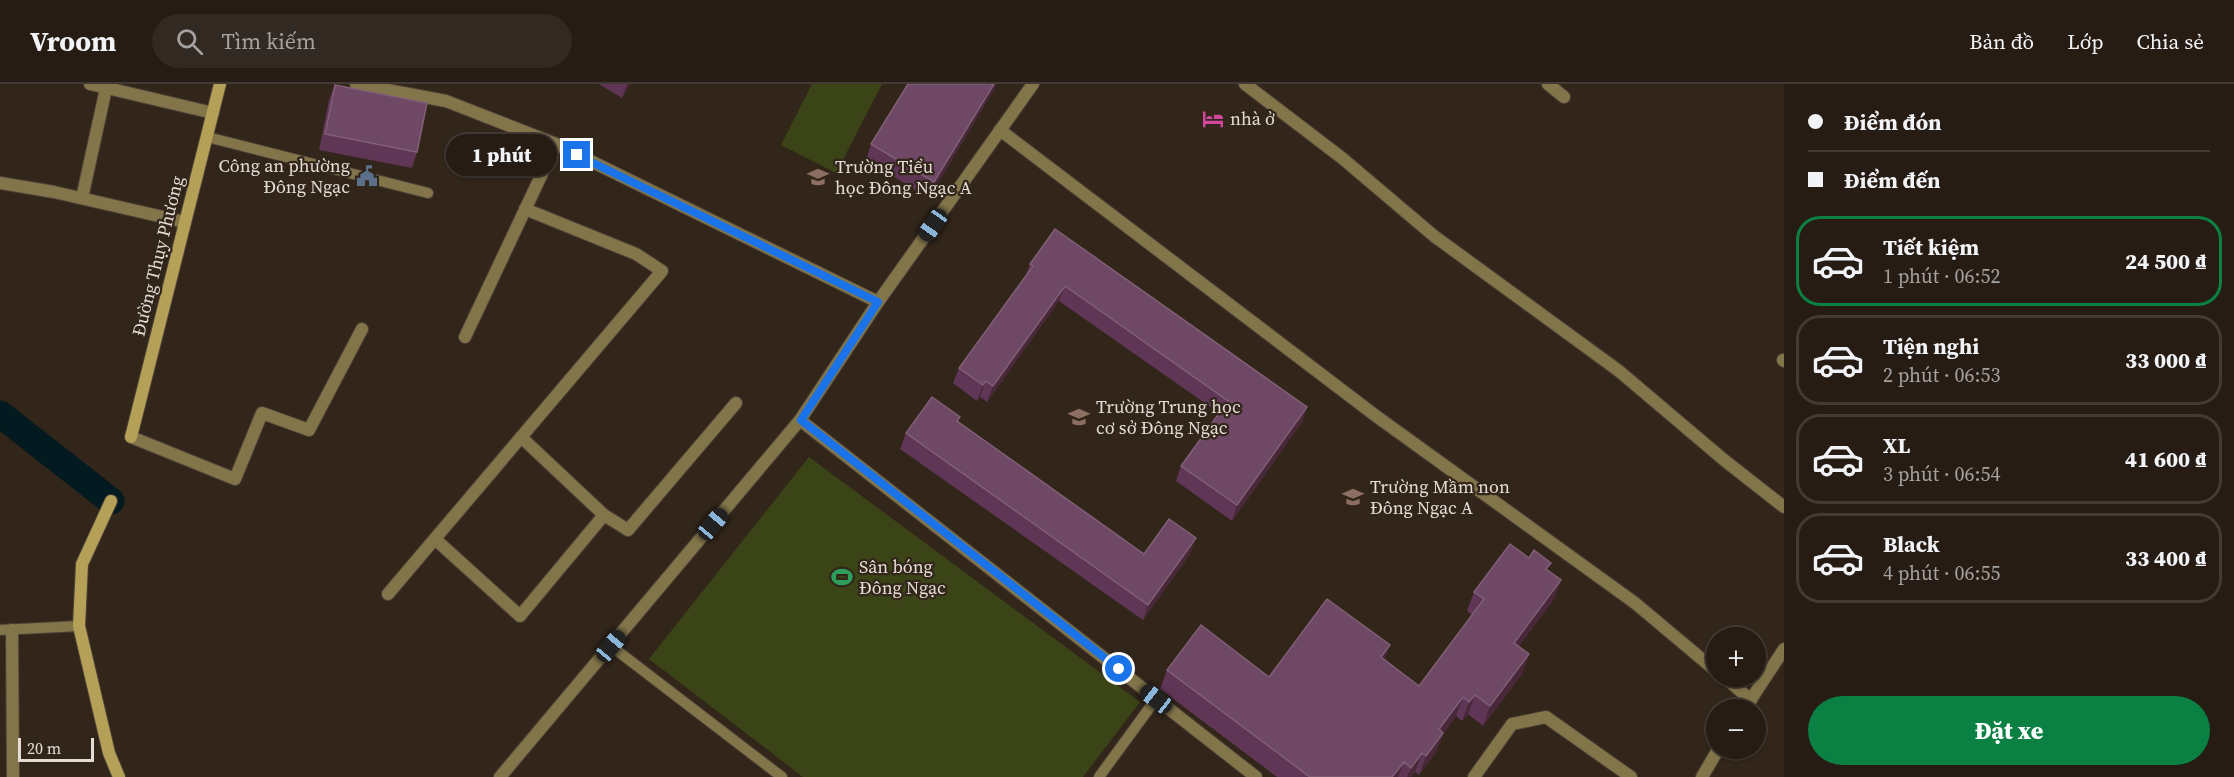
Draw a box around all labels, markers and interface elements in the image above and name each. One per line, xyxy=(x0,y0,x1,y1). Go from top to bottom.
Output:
search box xyxy=(152,14,572,68)
text: Vroom xyxy=(30,22,116,60)
icon: search xyxy=(173,25,206,58)
text: Tìm kiếm xyxy=(221,26,316,56)
text: Bản đồ xyxy=(1969,27,2034,56)
text: Lớp xyxy=(2067,27,2103,56)
text: Chia sẻ xyxy=(2136,27,2204,56)
place label: nhà ở xyxy=(1230,106,1275,131)
hotel icon: nhà ở xyxy=(1201,107,1225,131)
text: Điểm đón xyxy=(1844,107,1942,137)
callout: 1 phút xyxy=(445,134,556,176)
text: 1 phút xyxy=(472,141,531,169)
route end xyxy=(563,141,590,168)
place label: Công an phường Đông Ngạc xyxy=(219,153,350,199)
place label: Trường Tiểu học Đông Ngạc A xyxy=(835,154,972,200)
public building icon: Công an phường Đông Ngạc xyxy=(355,164,379,188)
school or university icon: Trường Tiểu học Đông Ngạc A xyxy=(806,165,830,189)
text: Điểm đến xyxy=(1844,165,1941,195)
street label: Đường Thụy Phương xyxy=(126,173,190,339)
car xyxy=(915,205,951,245)
text: Tiết kiệm xyxy=(1883,232,1979,262)
icon: car xyxy=(1811,234,1865,288)
text: 24 500 ₫ xyxy=(2125,246,2207,276)
text: 1 phút · 06:52 xyxy=(1883,262,2001,290)
text: Tiện nghi xyxy=(1883,331,1979,361)
icon: car xyxy=(1811,333,1865,387)
text: 33 000 ₫ xyxy=(2125,345,2207,375)
text: 2 phút · 06:53 xyxy=(1883,361,2001,389)
place label: Trường Trung học cơ sở Đông Ngạc xyxy=(1096,394,1241,440)
school or university icon: Trường Trung học cơ sở Đông Ngạc xyxy=(1067,405,1091,429)
text: XL xyxy=(1883,430,1910,460)
icon: car xyxy=(1811,432,1865,486)
text: 41 600 ₫ xyxy=(2125,444,2207,474)
text: 3 phút · 06:54 xyxy=(1883,460,2001,488)
place label: Trường Mầm non Đông Ngạc A xyxy=(1370,474,1510,520)
school or university icon: Trường Mầm non Đông Ngạc A xyxy=(1341,485,1365,509)
car xyxy=(695,504,731,544)
text: Black xyxy=(1883,529,1940,559)
icon: car xyxy=(1811,531,1865,585)
text: 33 400 ₫ xyxy=(2125,543,2207,573)
place label: Sân bóng Đông Ngạc xyxy=(859,554,946,600)
text: 4 phút · 06:55 xyxy=(1883,559,2001,587)
sports icon: Sân bóng Đông Ngạc xyxy=(830,565,854,589)
car xyxy=(593,626,629,666)
map controls xyxy=(1706,627,1766,759)
button: + xyxy=(1706,627,1766,687)
route start xyxy=(1105,655,1132,682)
car xyxy=(1136,681,1176,717)
button: Đặt xe xyxy=(1808,696,2210,765)
button: − xyxy=(1706,699,1766,759)
scale bar xyxy=(18,735,94,762)
text: 20 m xyxy=(27,737,61,759)

